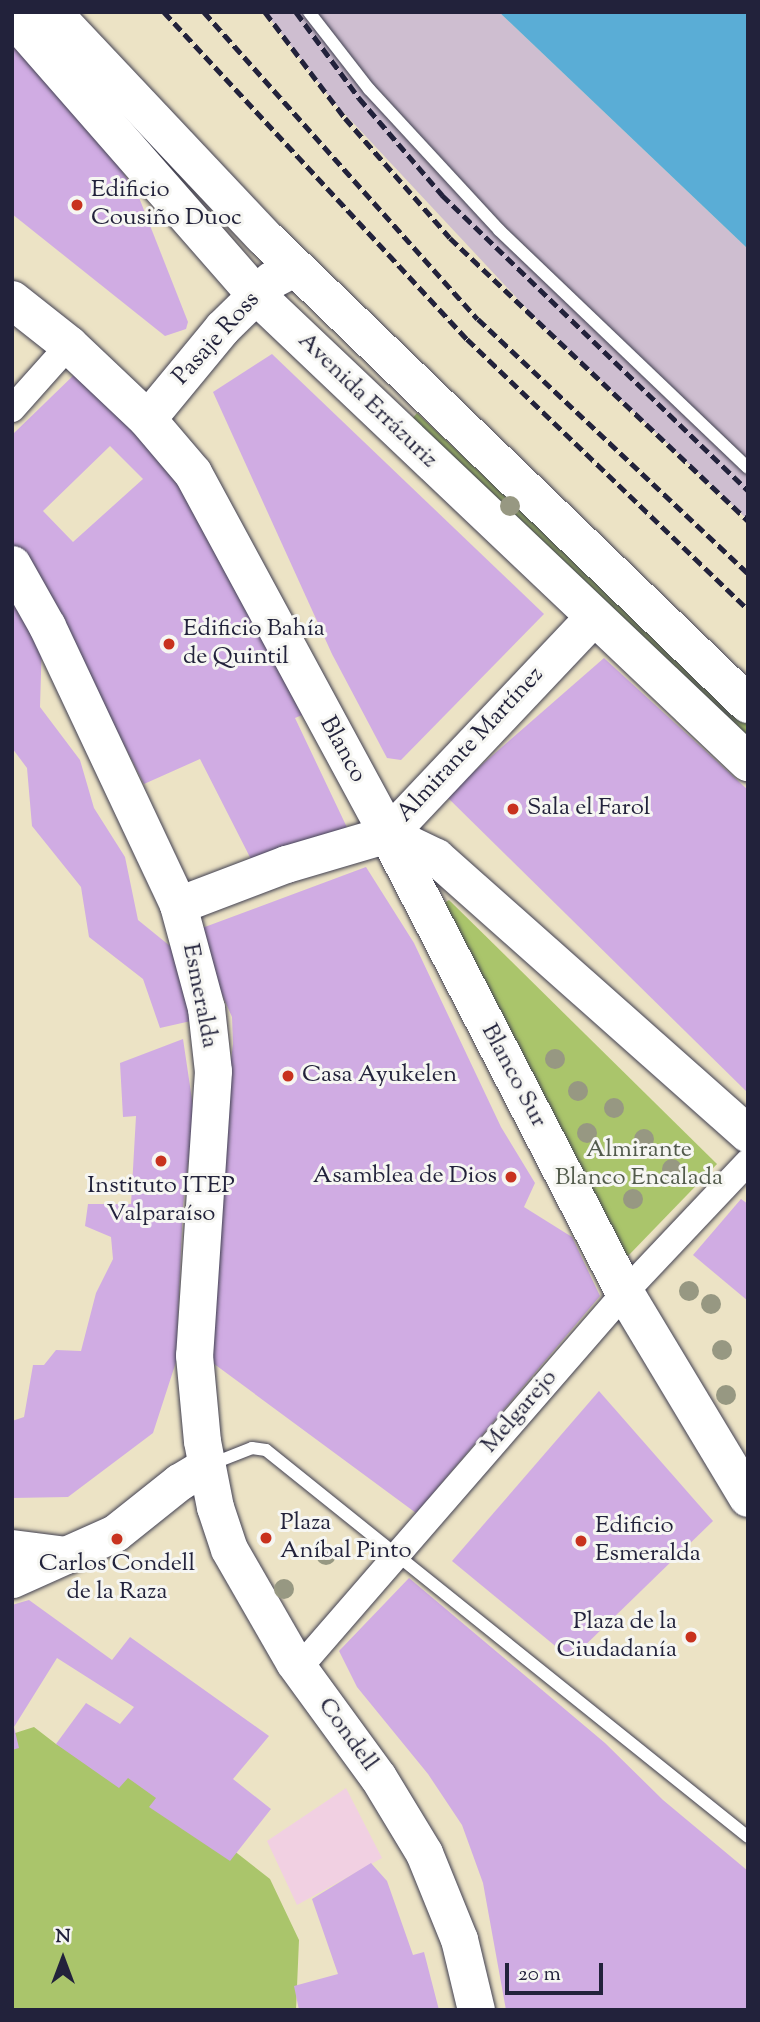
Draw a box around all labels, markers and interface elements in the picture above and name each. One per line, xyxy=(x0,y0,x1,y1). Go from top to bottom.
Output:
place label: Edificio Cousiño Duoc xyxy=(91,177,242,233)
marker: Edificio Cousiño Duoc xyxy=(69,197,85,213)
street label: Pasaje Ross xyxy=(167,286,267,392)
street label: Avenida Errázuriz xyxy=(291,327,443,475)
place label: Edificio Bahía de Quintil xyxy=(183,616,325,672)
marker: Edificio Bahía de Quintil xyxy=(161,636,177,652)
street label: Almirante Martínez xyxy=(392,661,550,829)
street label: Blanco xyxy=(312,712,372,788)
place label: Sala el Farol xyxy=(527,795,650,823)
marker: Sala el Farol xyxy=(505,801,521,817)
street label: Esmeralda xyxy=(175,941,223,1051)
street label: Blanco Sur xyxy=(474,1019,552,1133)
place label: Casa Ayukelen xyxy=(302,1062,457,1090)
marker: Casa Ayukelen xyxy=(280,1068,296,1084)
park label: Almirante Blanco Encalada xyxy=(555,1137,723,1193)
marker: Instituto ITEP Valparaíso xyxy=(153,1153,169,1169)
place label: Asamblea de Dios xyxy=(313,1163,497,1191)
marker: Asamblea de Dios xyxy=(503,1169,519,1185)
place label: Instituto ITEP Valparaíso xyxy=(87,1173,235,1229)
street label: Melgarejo xyxy=(476,1364,564,1460)
place label: Plaza Aníbal Pinto xyxy=(280,1510,412,1566)
place label: Edificio Esmeralda xyxy=(595,1513,701,1569)
marker: Plaza Aníbal Pinto xyxy=(258,1530,274,1546)
marker: Carlos Condell de la Raza xyxy=(109,1531,125,1547)
marker: Edificio Esmeralda xyxy=(573,1533,589,1549)
place label: Carlos Condell de la Raza xyxy=(39,1551,195,1607)
place label: Plaza de la Ciudadanía xyxy=(556,1609,677,1665)
marker: Plaza de la Ciudadanía xyxy=(683,1629,699,1645)
street label: Condell xyxy=(311,1693,383,1777)
north arrow xyxy=(28,1924,98,1994)
text: N xyxy=(55,1924,71,1951)
scale bar xyxy=(508,1948,606,1992)
text: 20 m xyxy=(518,1960,561,1990)

